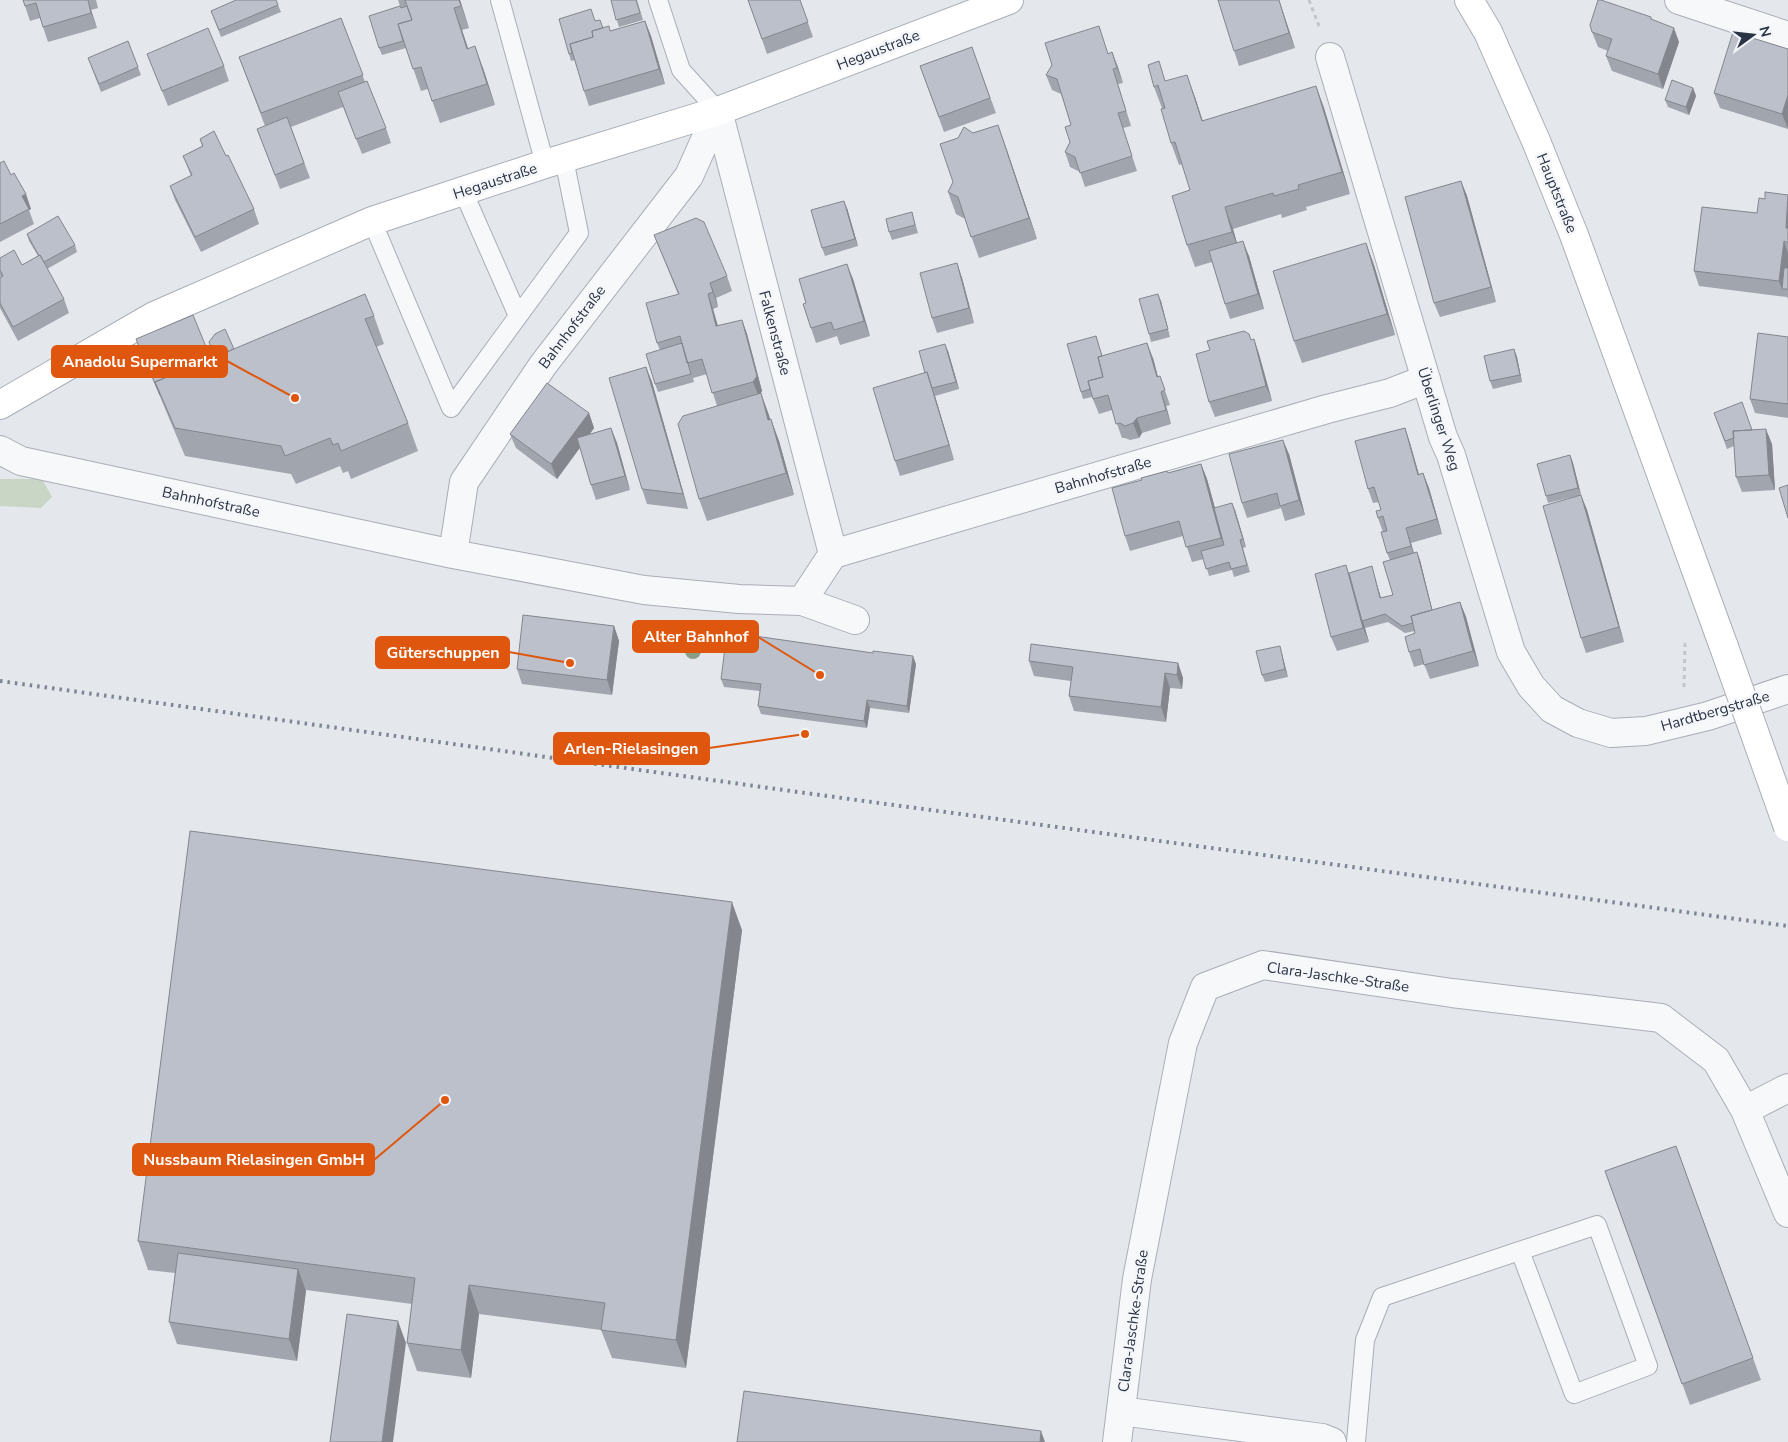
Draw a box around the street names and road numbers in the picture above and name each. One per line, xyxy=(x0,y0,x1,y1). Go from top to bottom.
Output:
street label: Hegaustraße xyxy=(834,25,922,75)
street label: Hauptstraße xyxy=(1532,150,1582,236)
street label: Hegaustraße xyxy=(450,158,540,204)
street label: Bahnhofstraße xyxy=(534,281,610,373)
street label: Falkenstraße xyxy=(754,288,796,378)
street label: Überlinger Weg xyxy=(1413,365,1465,473)
street label: Bahnhofstraße xyxy=(1052,452,1154,498)
street label: Bahnhofstraße xyxy=(160,482,262,522)
street label: Hardtbergstraße xyxy=(1658,686,1772,736)
street label: Clara-Jaschke-Straße xyxy=(1266,957,1411,997)
street label: Clara-Jaschke-Straße xyxy=(1113,1248,1153,1393)

